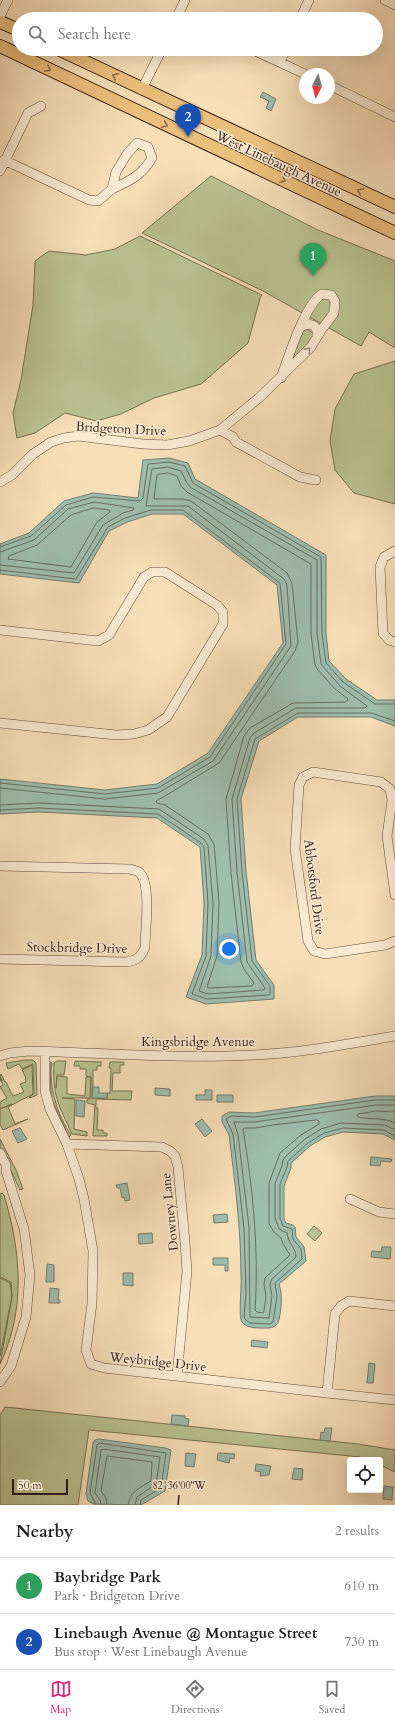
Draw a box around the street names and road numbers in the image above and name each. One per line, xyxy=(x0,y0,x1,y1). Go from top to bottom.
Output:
street label: West Linebaugh Avenue xyxy=(212,126,344,201)
street label: Bridgeton Drive xyxy=(75,418,167,440)
street label: Abbotsford Drive xyxy=(299,838,329,936)
street label: Stockbridge Drive xyxy=(26,938,128,958)
street label: Kingsbridge Avenue xyxy=(141,1033,255,1051)
street label: Downey Lane xyxy=(157,1172,183,1252)
street label: Weybridge Drive xyxy=(107,1348,207,1376)

